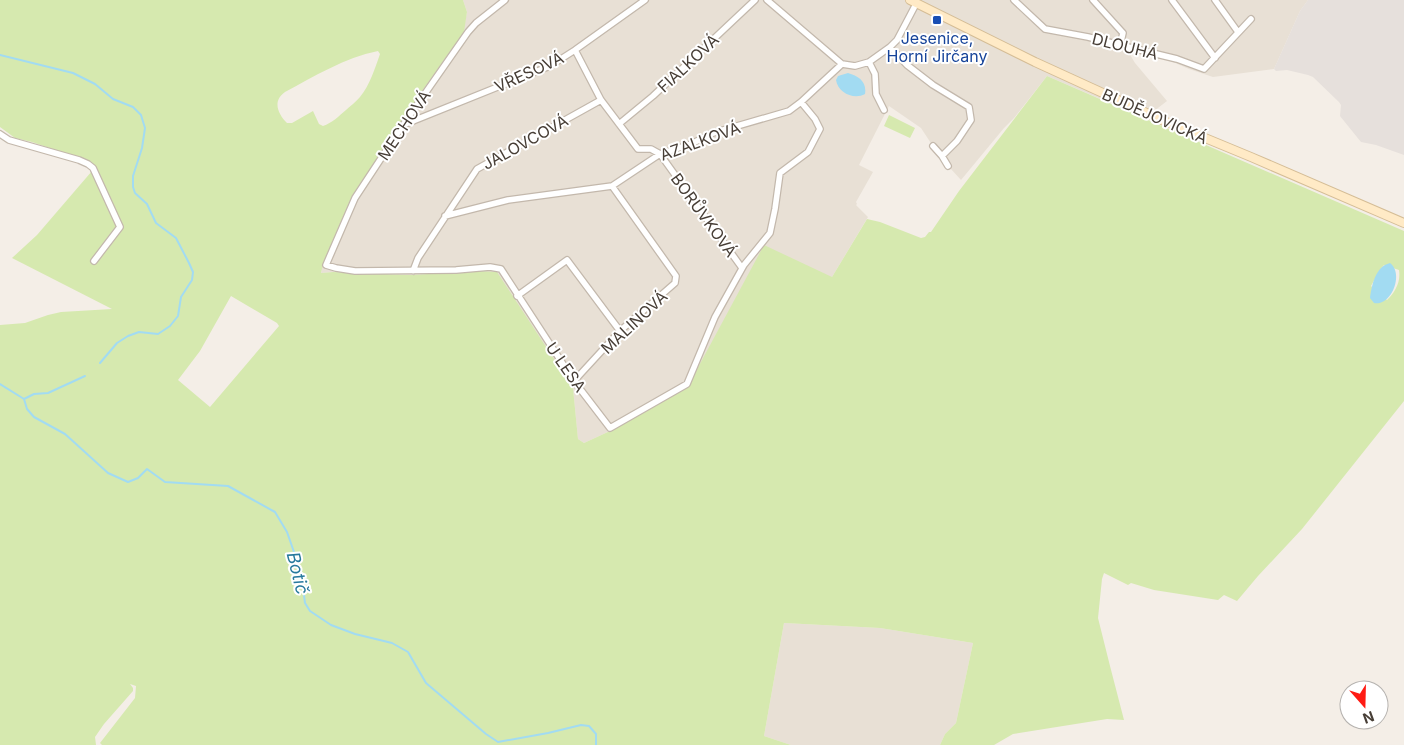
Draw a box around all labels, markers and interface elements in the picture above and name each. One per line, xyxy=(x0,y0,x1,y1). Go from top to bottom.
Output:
marker: Jesenice, Horní Jirčany xyxy=(931,14,943,26)
place label: Jesenice, Horní Jirčany xyxy=(887,28,987,66)
street label: DLOUHÁ xyxy=(1090,28,1160,64)
street label: FIALKOVÁ xyxy=(653,30,723,96)
street label: VŘESOVÁ xyxy=(491,47,567,97)
street label: BUDĚJOVICKÁ xyxy=(1099,84,1211,148)
street label: MECHOVÁ xyxy=(373,86,435,164)
street label: JALOVCOVÁ xyxy=(479,110,571,174)
street label: AZALKOVÁ xyxy=(657,117,743,165)
street label: BORŮVKOVÁ xyxy=(667,169,741,261)
street label: MALINOVÁ xyxy=(597,286,671,358)
street label: U LESA xyxy=(542,338,590,396)
water label: Botič xyxy=(283,550,313,596)
north arrow xyxy=(1339,680,1389,730)
text: N xyxy=(1361,708,1377,727)

